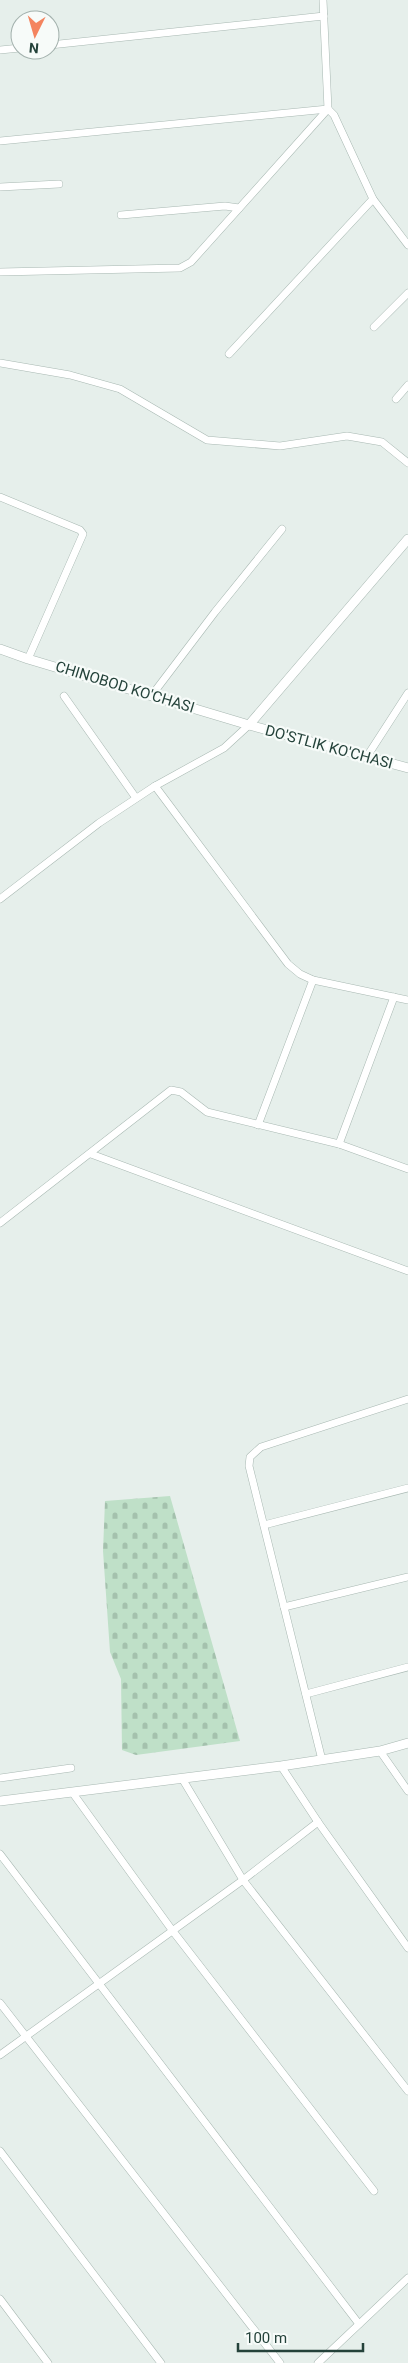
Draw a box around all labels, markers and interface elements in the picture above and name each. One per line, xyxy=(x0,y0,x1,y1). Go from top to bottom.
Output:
north arrow xyxy=(10,10,60,60)
text: N xyxy=(28,40,39,56)
street label: CHINOBOD KO'CHASI xyxy=(53,657,197,717)
street label: DO'STLIK KO'CHASI xyxy=(263,721,395,773)
scale bar xyxy=(238,2320,363,2352)
text: 100 m xyxy=(245,2329,287,2347)

